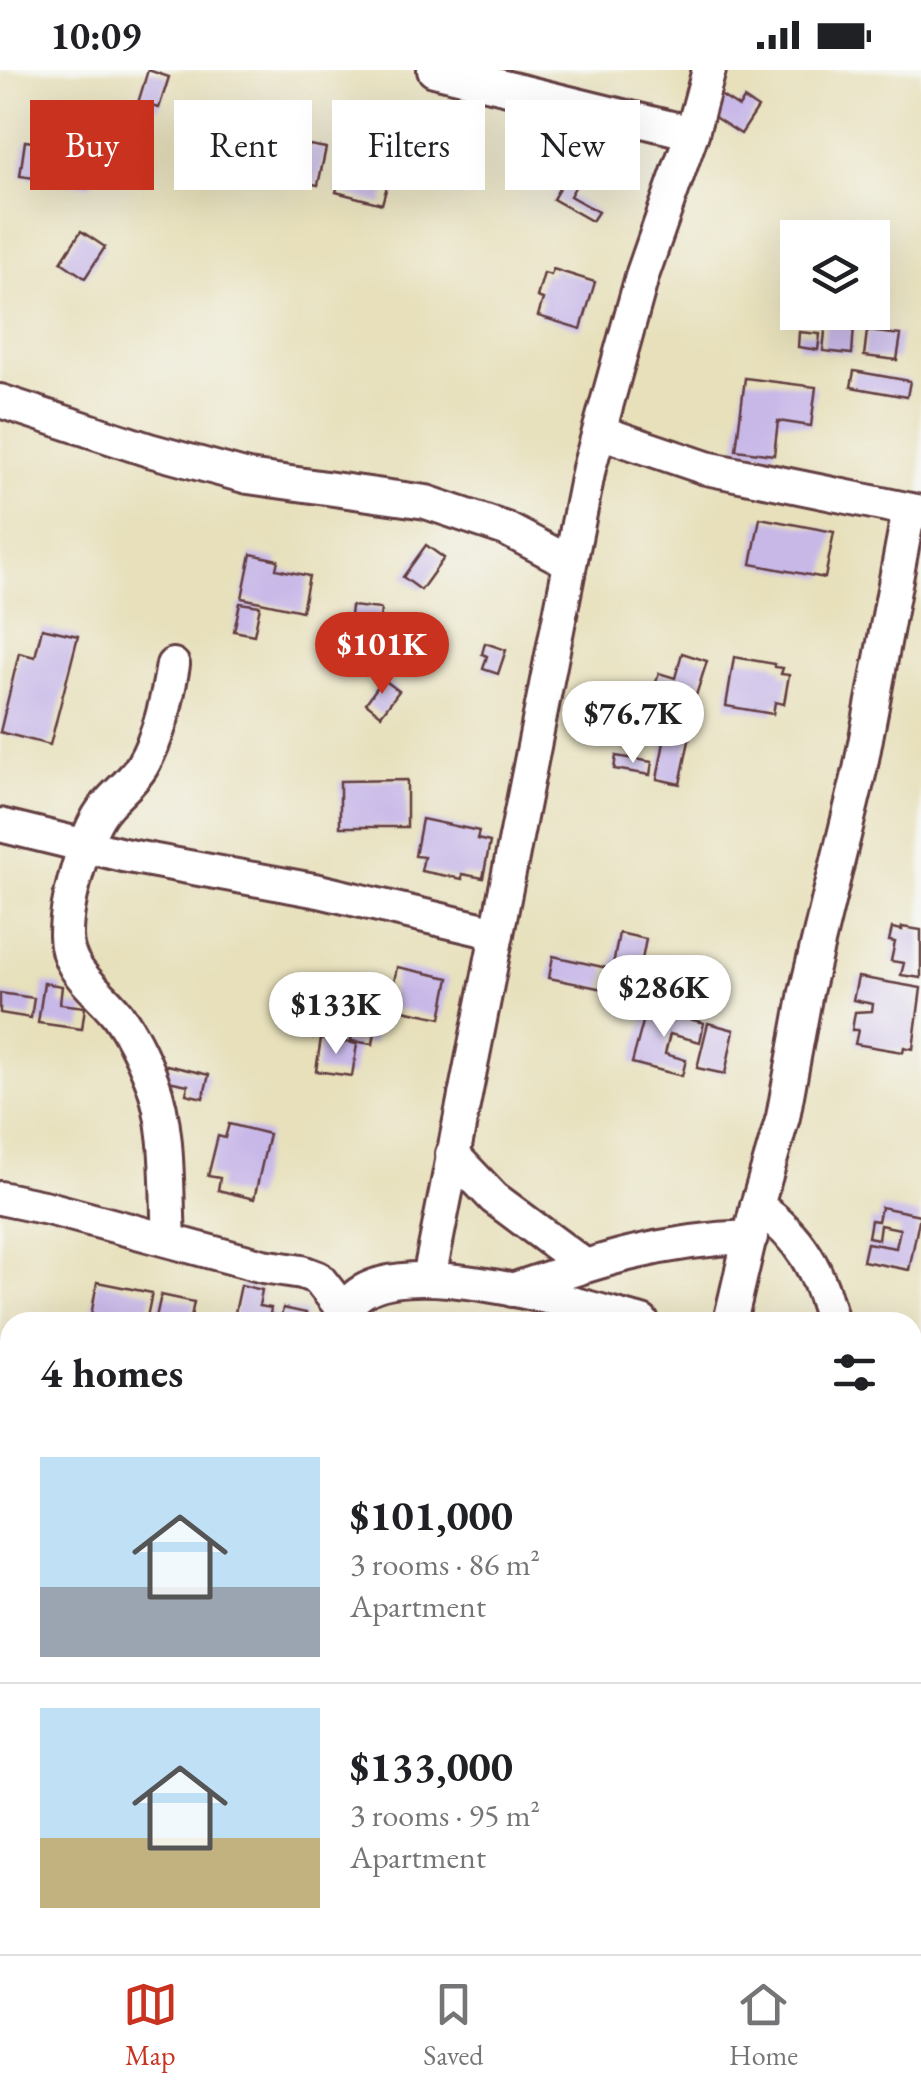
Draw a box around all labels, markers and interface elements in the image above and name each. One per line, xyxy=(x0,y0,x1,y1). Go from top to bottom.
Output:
text: 10:09 xyxy=(50,11,141,60)
chip: Buy xyxy=(30,100,154,190)
chip: Rent xyxy=(174,100,312,190)
chip: Filters xyxy=(332,100,485,190)
chip: New xyxy=(505,100,640,190)
map controls xyxy=(780,220,890,330)
button: layers xyxy=(780,220,890,330)
pin: $101K xyxy=(312,612,452,697)
text: $101K xyxy=(337,623,427,665)
pin: $76.7K xyxy=(552,681,714,766)
text: $76.7K xyxy=(584,692,682,734)
pin: $286K xyxy=(594,955,734,1040)
text: $286K xyxy=(619,966,709,1008)
pin: $133K xyxy=(266,972,406,1057)
text: $133K xyxy=(291,983,381,1025)
text: 4 homes xyxy=(40,1345,183,1400)
icon: filters xyxy=(827,1345,882,1400)
text: $101,000 xyxy=(350,1488,513,1543)
icon: home xyxy=(120,1497,240,1617)
text: 3 rooms · 86 m² xyxy=(350,1543,540,1585)
text: Apartment xyxy=(350,1585,486,1627)
text: $133,000 xyxy=(350,1739,513,1794)
icon: home xyxy=(120,1748,240,1868)
text: 3 rooms · 95 m² xyxy=(350,1794,540,1836)
text: Apartment xyxy=(350,1836,486,1878)
tab: Map xyxy=(123,1977,178,2073)
tab: Saved xyxy=(423,1977,483,2073)
tab: Home xyxy=(729,1977,798,2073)

